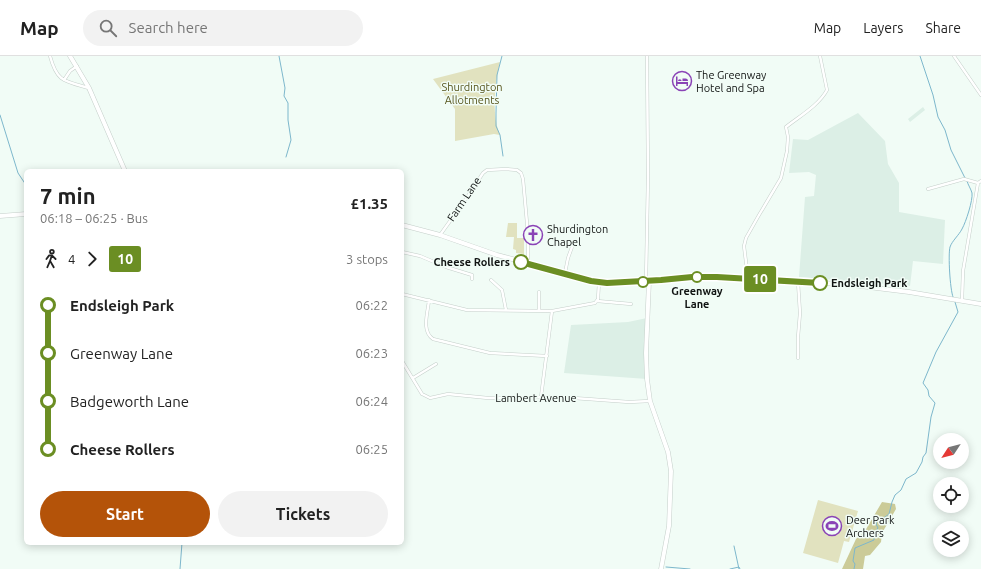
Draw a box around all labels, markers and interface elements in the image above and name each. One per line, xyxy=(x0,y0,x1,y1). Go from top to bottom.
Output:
search box xyxy=(83,10,363,46)
text: Map xyxy=(20,17,59,39)
icon: search xyxy=(97,17,119,39)
text: Search here xyxy=(129,19,208,36)
text: Map xyxy=(814,20,841,36)
text: Layers xyxy=(863,20,903,36)
text: Share xyxy=(925,20,961,36)
place label: The Greenway Hotel and Spa xyxy=(696,69,767,94)
hotel icon: The Greenway Hotel and Spa xyxy=(671,70,693,92)
park label: Shurdington Allotments xyxy=(441,81,503,106)
street label: Farm Lane xyxy=(445,175,483,223)
text: 7 min xyxy=(40,183,96,208)
text: £1.35 xyxy=(350,195,388,212)
text: 06:18 – 06:25 · Bus xyxy=(40,211,148,225)
place label: Shurdington Chapel xyxy=(547,223,608,248)
church icon: Shurdington Chapel xyxy=(522,224,544,246)
icon: walk xyxy=(40,248,62,270)
icon: forward xyxy=(81,248,103,270)
text: 10 xyxy=(117,251,133,267)
text: 4 xyxy=(68,252,75,266)
text: 3 stops xyxy=(346,252,388,266)
marker: Cheese Rollers xyxy=(513,254,529,270)
place label: Cheese Rollers xyxy=(433,256,510,268)
line badge: 10 xyxy=(742,266,778,292)
marker: Greenway Lane xyxy=(691,271,703,283)
text: 10 xyxy=(752,271,768,287)
marker: Endsleigh Park xyxy=(812,275,828,291)
unlabelled marker xyxy=(637,276,649,288)
place label: Endsleigh Park xyxy=(831,277,908,289)
place label: Greenway Lane xyxy=(671,285,723,310)
text: Endsleigh Park xyxy=(70,297,174,314)
text: 06:22 xyxy=(355,298,388,312)
text: Greenway Lane xyxy=(70,345,173,362)
text: 06:23 xyxy=(355,346,388,360)
street label: Lambert Avenue xyxy=(495,392,577,404)
text: Badgeworth Lane xyxy=(70,393,189,410)
text: 06:24 xyxy=(355,394,388,408)
north arrow xyxy=(933,433,969,469)
map controls xyxy=(933,433,969,557)
text: Cheese Rollers xyxy=(70,441,174,458)
text: 06:25 xyxy=(355,442,388,456)
button: locate xyxy=(933,477,969,513)
button: Start xyxy=(40,491,210,537)
button: Tickets xyxy=(218,491,388,537)
place label: Deer Park Archers xyxy=(846,514,895,539)
sports icon: Deer Park Archers xyxy=(821,515,843,537)
button: layers xyxy=(933,521,969,557)

